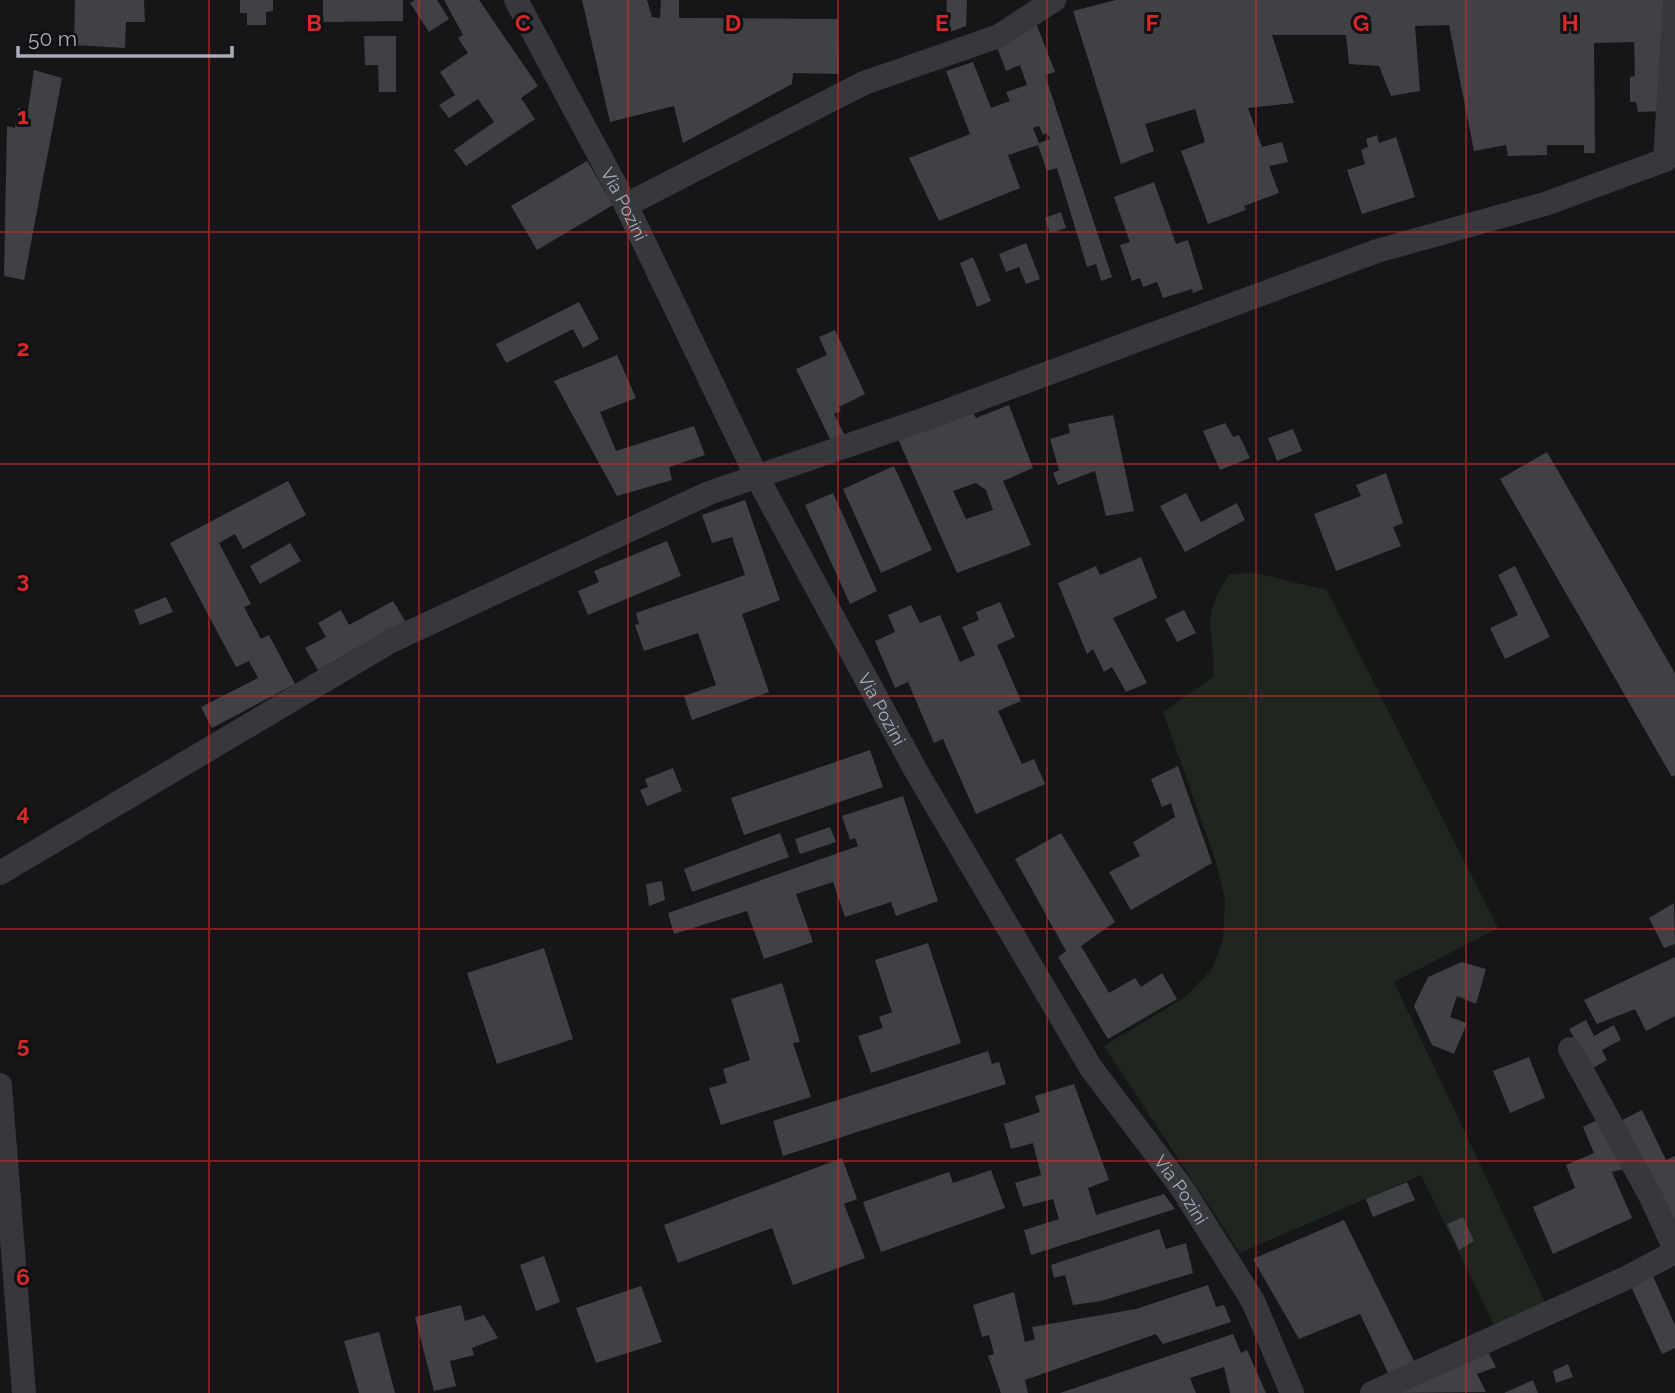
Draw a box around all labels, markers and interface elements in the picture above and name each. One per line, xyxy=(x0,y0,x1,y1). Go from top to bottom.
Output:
text: B xyxy=(306,9,322,36)
text: C xyxy=(515,9,531,36)
text: D xyxy=(725,9,741,36)
text: E xyxy=(935,9,949,36)
text: F xyxy=(1145,9,1159,36)
text: G xyxy=(1353,9,1369,36)
text: H xyxy=(1561,9,1579,36)
scale bar xyxy=(18,14,231,58)
text: 50 m xyxy=(28,26,77,51)
text: 1 xyxy=(17,102,29,129)
street label: Via Pozini xyxy=(597,164,652,244)
text: 2 xyxy=(17,334,29,361)
text: 3 xyxy=(17,566,29,593)
street label: Via Pozini xyxy=(854,669,910,749)
text: 4 xyxy=(16,799,30,826)
text: 5 xyxy=(17,1031,30,1058)
street label: Via Pozini xyxy=(1150,1151,1212,1228)
text: 6 xyxy=(16,1263,30,1290)

